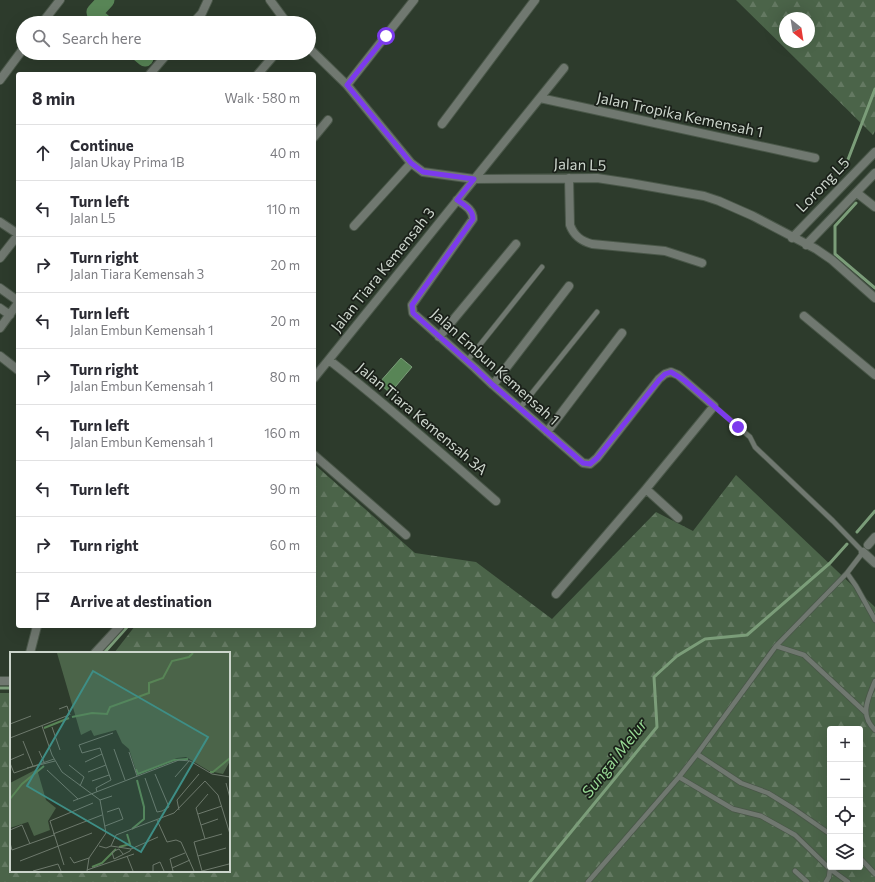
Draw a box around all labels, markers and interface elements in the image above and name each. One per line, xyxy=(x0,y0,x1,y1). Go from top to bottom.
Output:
north arrow xyxy=(779,12,815,48)
search box xyxy=(16,16,316,60)
icon: search xyxy=(30,27,52,49)
route start xyxy=(377,27,395,45)
text: Search here xyxy=(62,29,141,47)
text: 8 min xyxy=(32,88,75,109)
street label: Jalan Tropika Kemensah 1 xyxy=(595,88,765,140)
text: Walk · 580 m xyxy=(225,90,300,106)
text: Continue xyxy=(70,136,134,154)
icon: ahead xyxy=(32,142,54,164)
text: 40 m xyxy=(270,145,300,161)
street label: Lorong L5 xyxy=(792,153,853,215)
text: Jalan Ukay Prima 1B xyxy=(70,154,184,170)
street label: Jalan L5 xyxy=(553,154,607,174)
text: Turn left xyxy=(70,192,129,210)
icon: left xyxy=(32,198,54,220)
text: 110 m xyxy=(267,201,300,217)
street label: Jalan Tiara Kemensah 3 xyxy=(326,203,438,335)
text: Jalan L5 xyxy=(70,210,116,226)
text: Turn right xyxy=(70,248,139,266)
icon: right xyxy=(32,254,54,276)
text: 20 m xyxy=(271,257,300,273)
text: Jalan Tiara Kemensah 3 xyxy=(70,266,204,282)
text: Turn left xyxy=(70,304,129,322)
street label: Jalan Embun Kemensah 1 xyxy=(428,304,563,428)
icon: left xyxy=(32,310,54,332)
text: 20 m xyxy=(271,313,300,329)
text: Jalan Embun Kemensah 1 xyxy=(70,322,214,338)
street label: Jalan Tiara Kemensah 3A xyxy=(354,358,492,478)
text: Turn right xyxy=(70,360,139,378)
icon: right xyxy=(32,366,54,388)
text: 80 m xyxy=(270,369,300,385)
text: Jalan Embun Kemensah 1 xyxy=(70,378,214,394)
text: Turn left xyxy=(70,416,129,434)
route end xyxy=(729,418,747,436)
icon: left xyxy=(32,422,54,444)
text: 160 m xyxy=(264,425,300,441)
text: Jalan Embun Kemensah 1 xyxy=(70,434,214,450)
icon: left xyxy=(32,478,54,500)
text: Turn left xyxy=(70,480,129,498)
text: 90 m xyxy=(270,481,300,497)
icon: right xyxy=(32,534,54,556)
text: Turn right xyxy=(70,536,139,554)
text: 60 m xyxy=(270,537,300,553)
icon: arrive xyxy=(32,590,54,612)
text: Arrive at destination xyxy=(70,592,212,610)
inset map xyxy=(10,652,230,872)
water label: Sungai Melur xyxy=(577,714,651,801)
map controls xyxy=(827,726,863,870)
button: + xyxy=(827,726,863,762)
button: − xyxy=(827,762,863,798)
button: locate xyxy=(827,798,863,834)
button: layers xyxy=(827,834,863,870)

